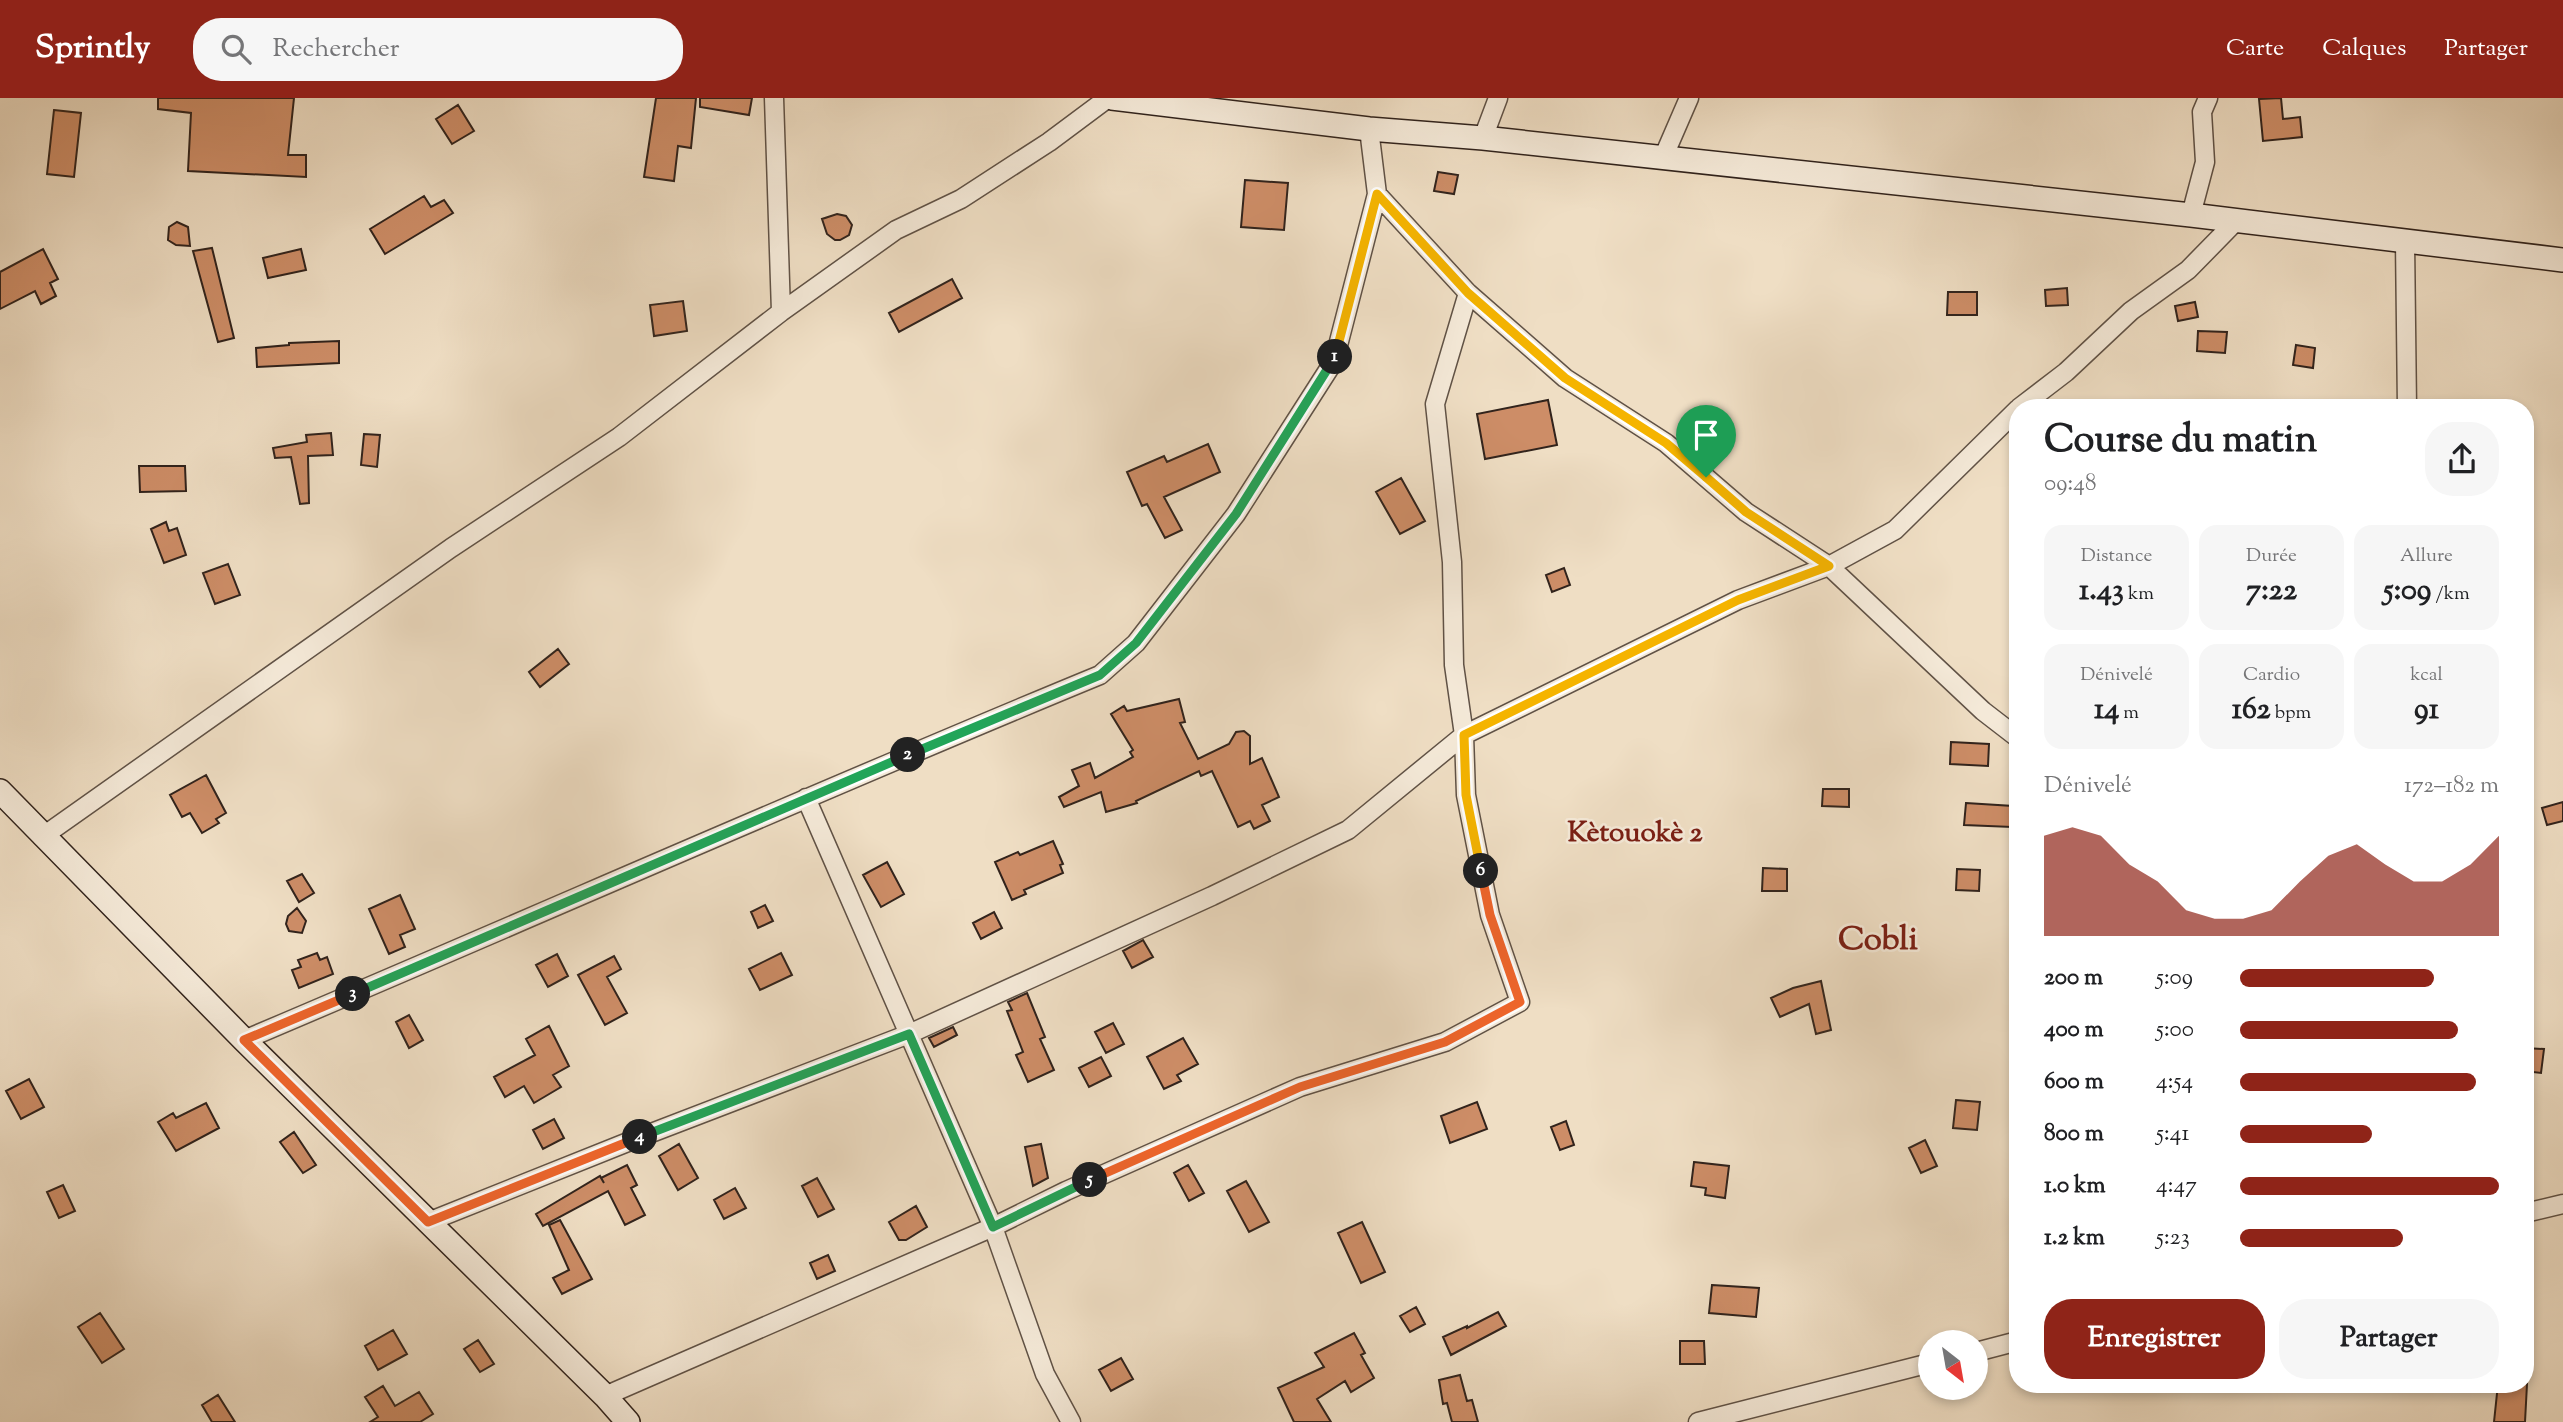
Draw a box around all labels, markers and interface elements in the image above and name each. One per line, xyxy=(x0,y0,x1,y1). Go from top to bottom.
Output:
search box xyxy=(193,18,683,81)
text: Sprintly xyxy=(35,25,151,73)
icon: search xyxy=(217,30,255,68)
text: Rechercher xyxy=(273,31,400,68)
text: Carte xyxy=(2226,32,2284,66)
text: Calques xyxy=(2322,32,2406,66)
text: Partager xyxy=(2444,32,2528,66)
pin: 1 xyxy=(1318,340,1352,374)
text: 1 xyxy=(1331,343,1338,370)
pin xyxy=(1676,405,1736,477)
text: Course du matin xyxy=(2044,415,2317,469)
icon: arrive xyxy=(1687,416,1725,454)
button: share xyxy=(2425,422,2499,496)
text: 09:48 xyxy=(2044,468,2096,501)
text: Distance xyxy=(2081,543,2152,570)
text: Durée xyxy=(2246,543,2297,570)
text: Allure xyxy=(2400,543,2453,570)
text: 1.43 xyxy=(2079,570,2124,613)
text: 7:22 xyxy=(2246,570,2297,613)
text: 5:09 xyxy=(2383,570,2431,613)
text: km xyxy=(2124,581,2154,608)
text: /km xyxy=(2431,581,2470,608)
text: Dénivelé xyxy=(2080,662,2153,689)
text: Cardio xyxy=(2243,662,2300,689)
text: kcal xyxy=(2410,662,2443,689)
text: 14 xyxy=(2094,689,2119,732)
text: 162 xyxy=(2232,689,2271,732)
text: 91 xyxy=(2414,689,2439,732)
text: m xyxy=(2119,700,2139,727)
text: bpm xyxy=(2271,700,2311,727)
pin: 2 xyxy=(890,738,926,772)
text: 2 xyxy=(903,741,912,768)
text: Dénivelé xyxy=(2044,770,2132,803)
text: 172–182 m xyxy=(2404,770,2499,803)
district label: Kètouokè 2 xyxy=(1568,814,1703,854)
pin: 6 xyxy=(1464,854,1498,888)
text: 6 xyxy=(1476,857,1485,884)
district label: Cobli xyxy=(1838,917,1919,965)
text: 200 m xyxy=(2044,962,2103,995)
text: 5:09 xyxy=(2156,962,2193,995)
pin: 3 xyxy=(336,976,370,1012)
text: 3 xyxy=(349,980,356,1007)
text: 400 m xyxy=(2044,1014,2104,1047)
text: 5:00 xyxy=(2156,1014,2194,1047)
text: 600 m xyxy=(2044,1066,2104,1099)
text: 4:54 xyxy=(2156,1066,2193,1099)
text: 800 m xyxy=(2044,1118,2104,1151)
text: 5:41 xyxy=(2156,1118,2189,1151)
pin: 4 xyxy=(622,1119,658,1154)
text: 4 xyxy=(635,1123,644,1150)
pin: 5 xyxy=(1072,1162,1108,1198)
text: 5 xyxy=(1086,1166,1093,1193)
text: 1.0 km xyxy=(2044,1170,2106,1203)
text: 4:47 xyxy=(2156,1170,2197,1203)
text: 1.2 km xyxy=(2044,1222,2105,1255)
text: 5:23 xyxy=(2156,1222,2190,1255)
button: Enregistrer xyxy=(2044,1299,2265,1379)
button: Partager xyxy=(2279,1299,2499,1379)
north arrow xyxy=(1918,1330,1988,1400)
map controls xyxy=(1918,1330,1988,1400)

